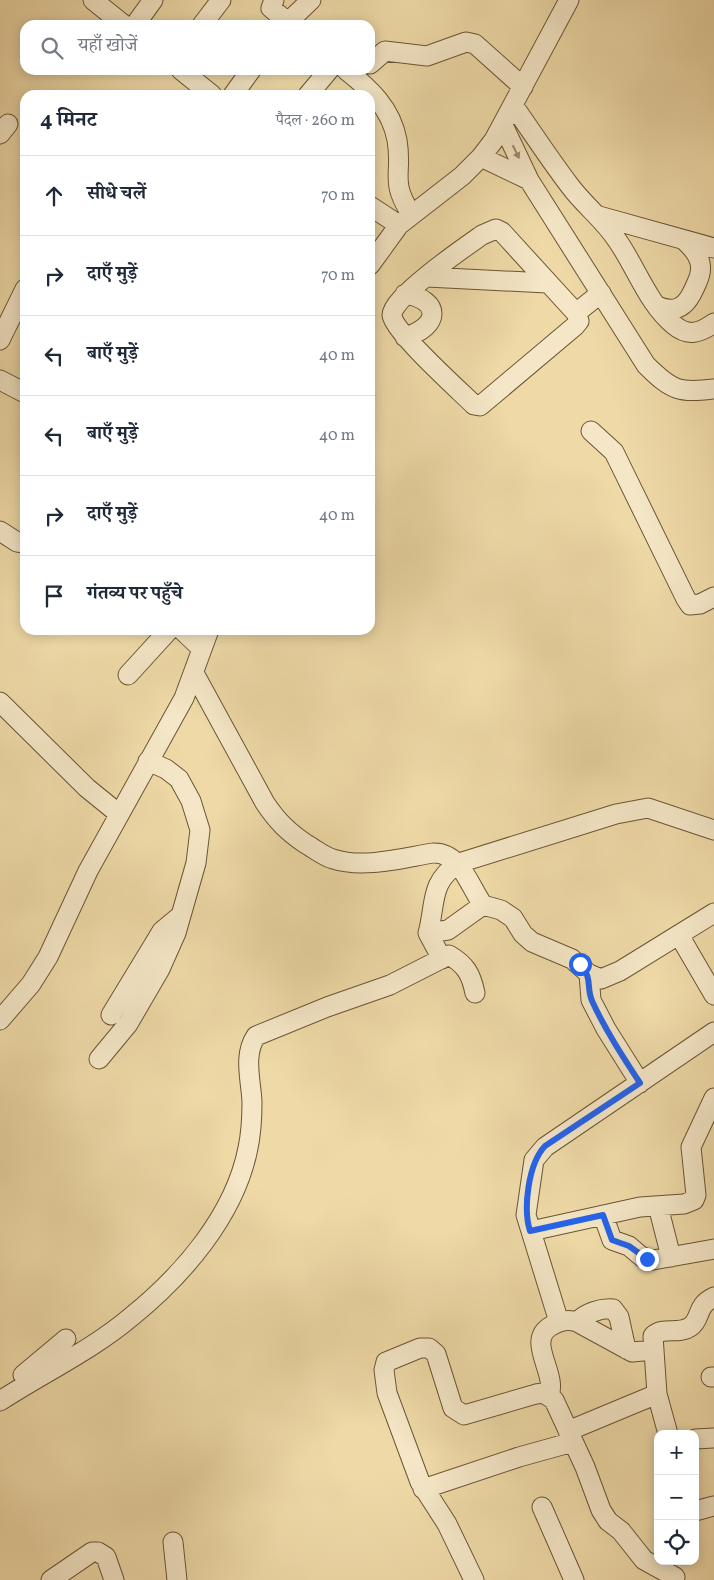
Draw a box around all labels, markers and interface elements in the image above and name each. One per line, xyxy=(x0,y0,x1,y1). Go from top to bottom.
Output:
search box xyxy=(20,20,375,75)
text: यहाँ खोजें xyxy=(78,33,137,59)
icon: search xyxy=(38,34,66,62)
text: 4 मिनट xyxy=(40,106,97,135)
text: पैदल · 260 m xyxy=(276,110,355,132)
one-way arrow xyxy=(511,145,520,160)
text: सीधे चलें xyxy=(87,181,146,207)
icon: ahead xyxy=(40,182,68,210)
text: 70 m xyxy=(321,185,355,207)
text: दाएँ मुड़ें xyxy=(87,261,137,287)
icon: right xyxy=(40,262,68,290)
text: 70 m xyxy=(321,265,355,287)
text: बाएँ मुड़ें xyxy=(87,341,138,367)
icon: left xyxy=(40,342,68,370)
text: 40 m xyxy=(319,345,355,367)
text: बाएँ मुड़ें xyxy=(87,421,138,447)
icon: left xyxy=(40,422,68,450)
text: 40 m xyxy=(319,425,355,447)
text: दाएँ मुड़ें xyxy=(87,501,137,527)
icon: right xyxy=(40,502,68,530)
text: 40 m xyxy=(319,505,355,527)
text: गंतव्य पर पहुँचे xyxy=(87,581,182,607)
icon: arrive xyxy=(40,582,68,610)
route start xyxy=(569,953,592,976)
route end xyxy=(636,1248,659,1271)
map controls xyxy=(654,1430,699,1565)
button: + xyxy=(654,1430,699,1475)
button: − xyxy=(654,1475,699,1520)
button: locate xyxy=(654,1520,699,1565)

